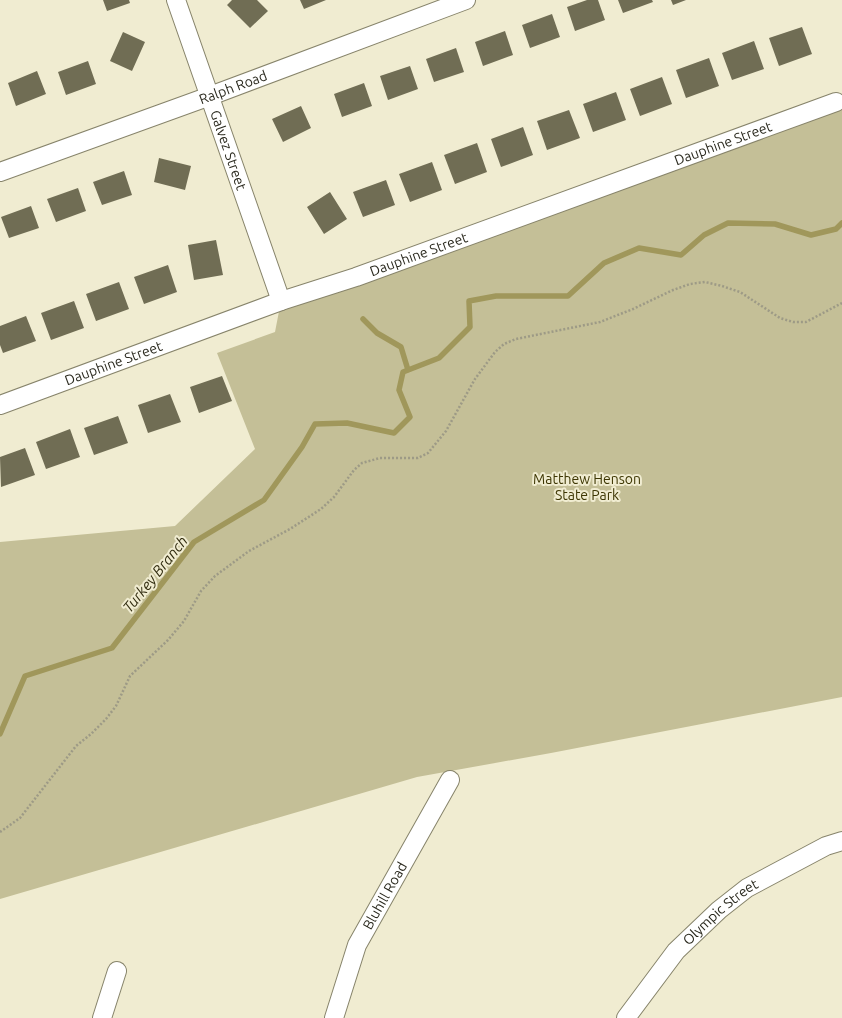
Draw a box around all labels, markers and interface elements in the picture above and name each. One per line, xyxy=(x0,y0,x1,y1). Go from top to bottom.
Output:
street label: Ralph Road xyxy=(197,67,269,107)
street label: Galvez Street xyxy=(207,108,250,193)
street label: Dauphine Street xyxy=(672,118,774,168)
street label: Dauphine Street xyxy=(368,229,470,279)
street label: Dauphine Street xyxy=(62,337,165,388)
park label: Matthew Henson State Park xyxy=(533,471,641,503)
water label: Turkey Branch xyxy=(119,532,191,616)
street label: Bluhill Road xyxy=(359,859,410,932)
street label: Olympic Street xyxy=(680,875,761,948)

